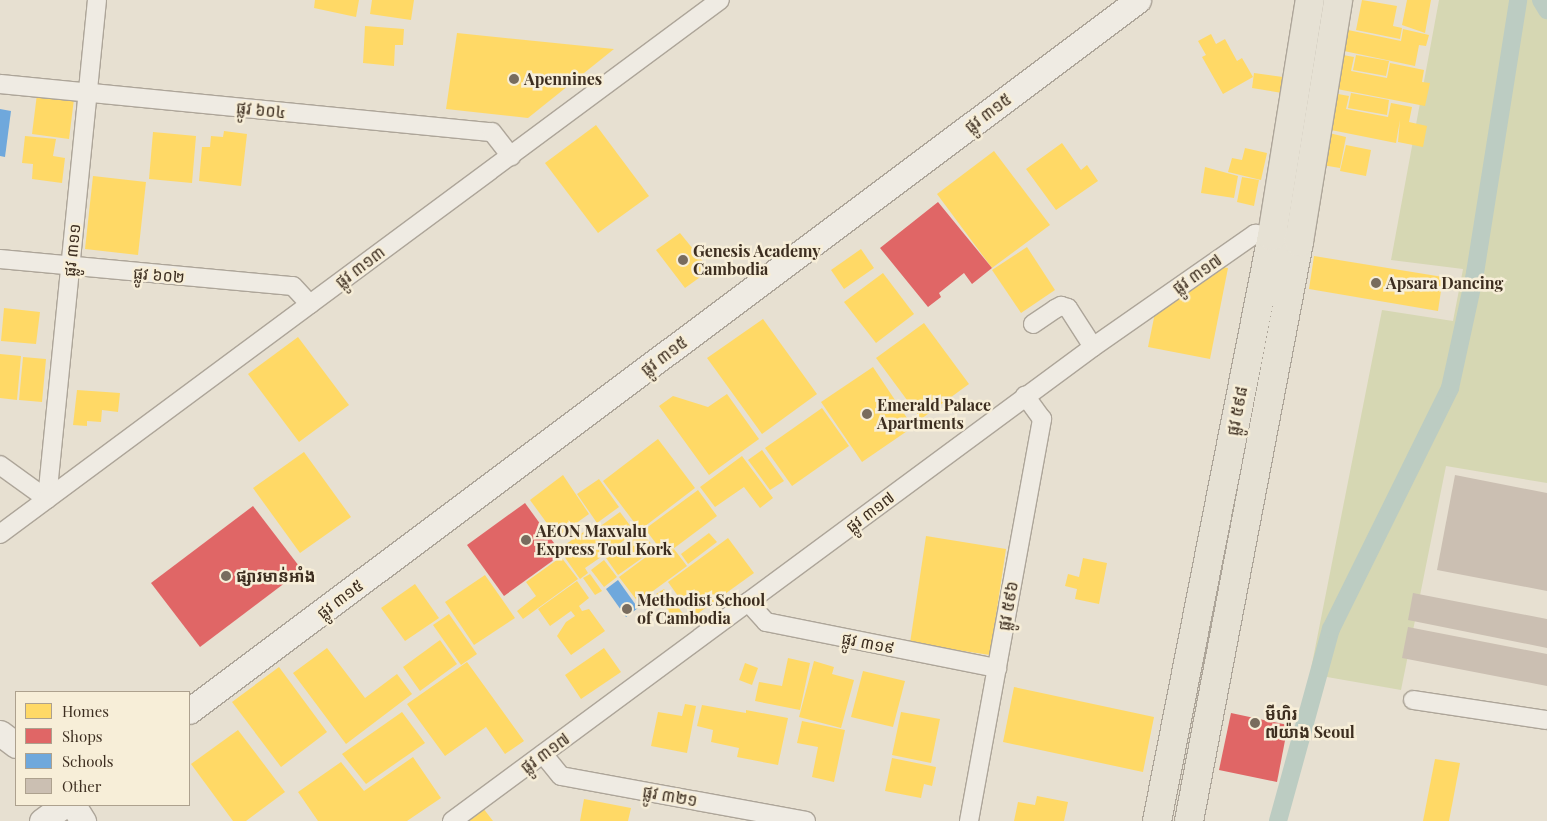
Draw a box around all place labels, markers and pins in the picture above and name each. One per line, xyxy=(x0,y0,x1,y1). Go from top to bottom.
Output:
place label: Apennines xyxy=(524,69,602,89)
marker: Apennines xyxy=(508,73,520,85)
place label: Genesis Academy Cambodia xyxy=(693,241,821,279)
marker: Genesis Academy Cambodia xyxy=(677,254,689,266)
place label: Apsara Dancing xyxy=(1386,273,1503,293)
marker: Apsara Dancing xyxy=(1370,277,1382,289)
place label: Emerald Palace Apartments xyxy=(877,395,991,433)
marker: Emerald Palace Apartments xyxy=(861,408,873,420)
place label: AEON Maxvalu Express Toul Kork xyxy=(536,521,672,559)
marker: AEON Maxvalu Express Toul Kork xyxy=(520,534,532,546)
place label: ផ្សារមាន់អាំង xyxy=(236,566,316,586)
marker: ផ្សារមាន់អាំង xyxy=(220,570,232,582)
place label: Methodist School of Cambodia xyxy=(637,590,765,628)
marker: Methodist School of Cambodia xyxy=(621,603,633,615)
place label: មីហិរ ៧យ៉ាង Seoul xyxy=(1265,704,1355,742)
marker: មីហិរ ៧យ៉ាង Seoul xyxy=(1249,717,1261,729)

